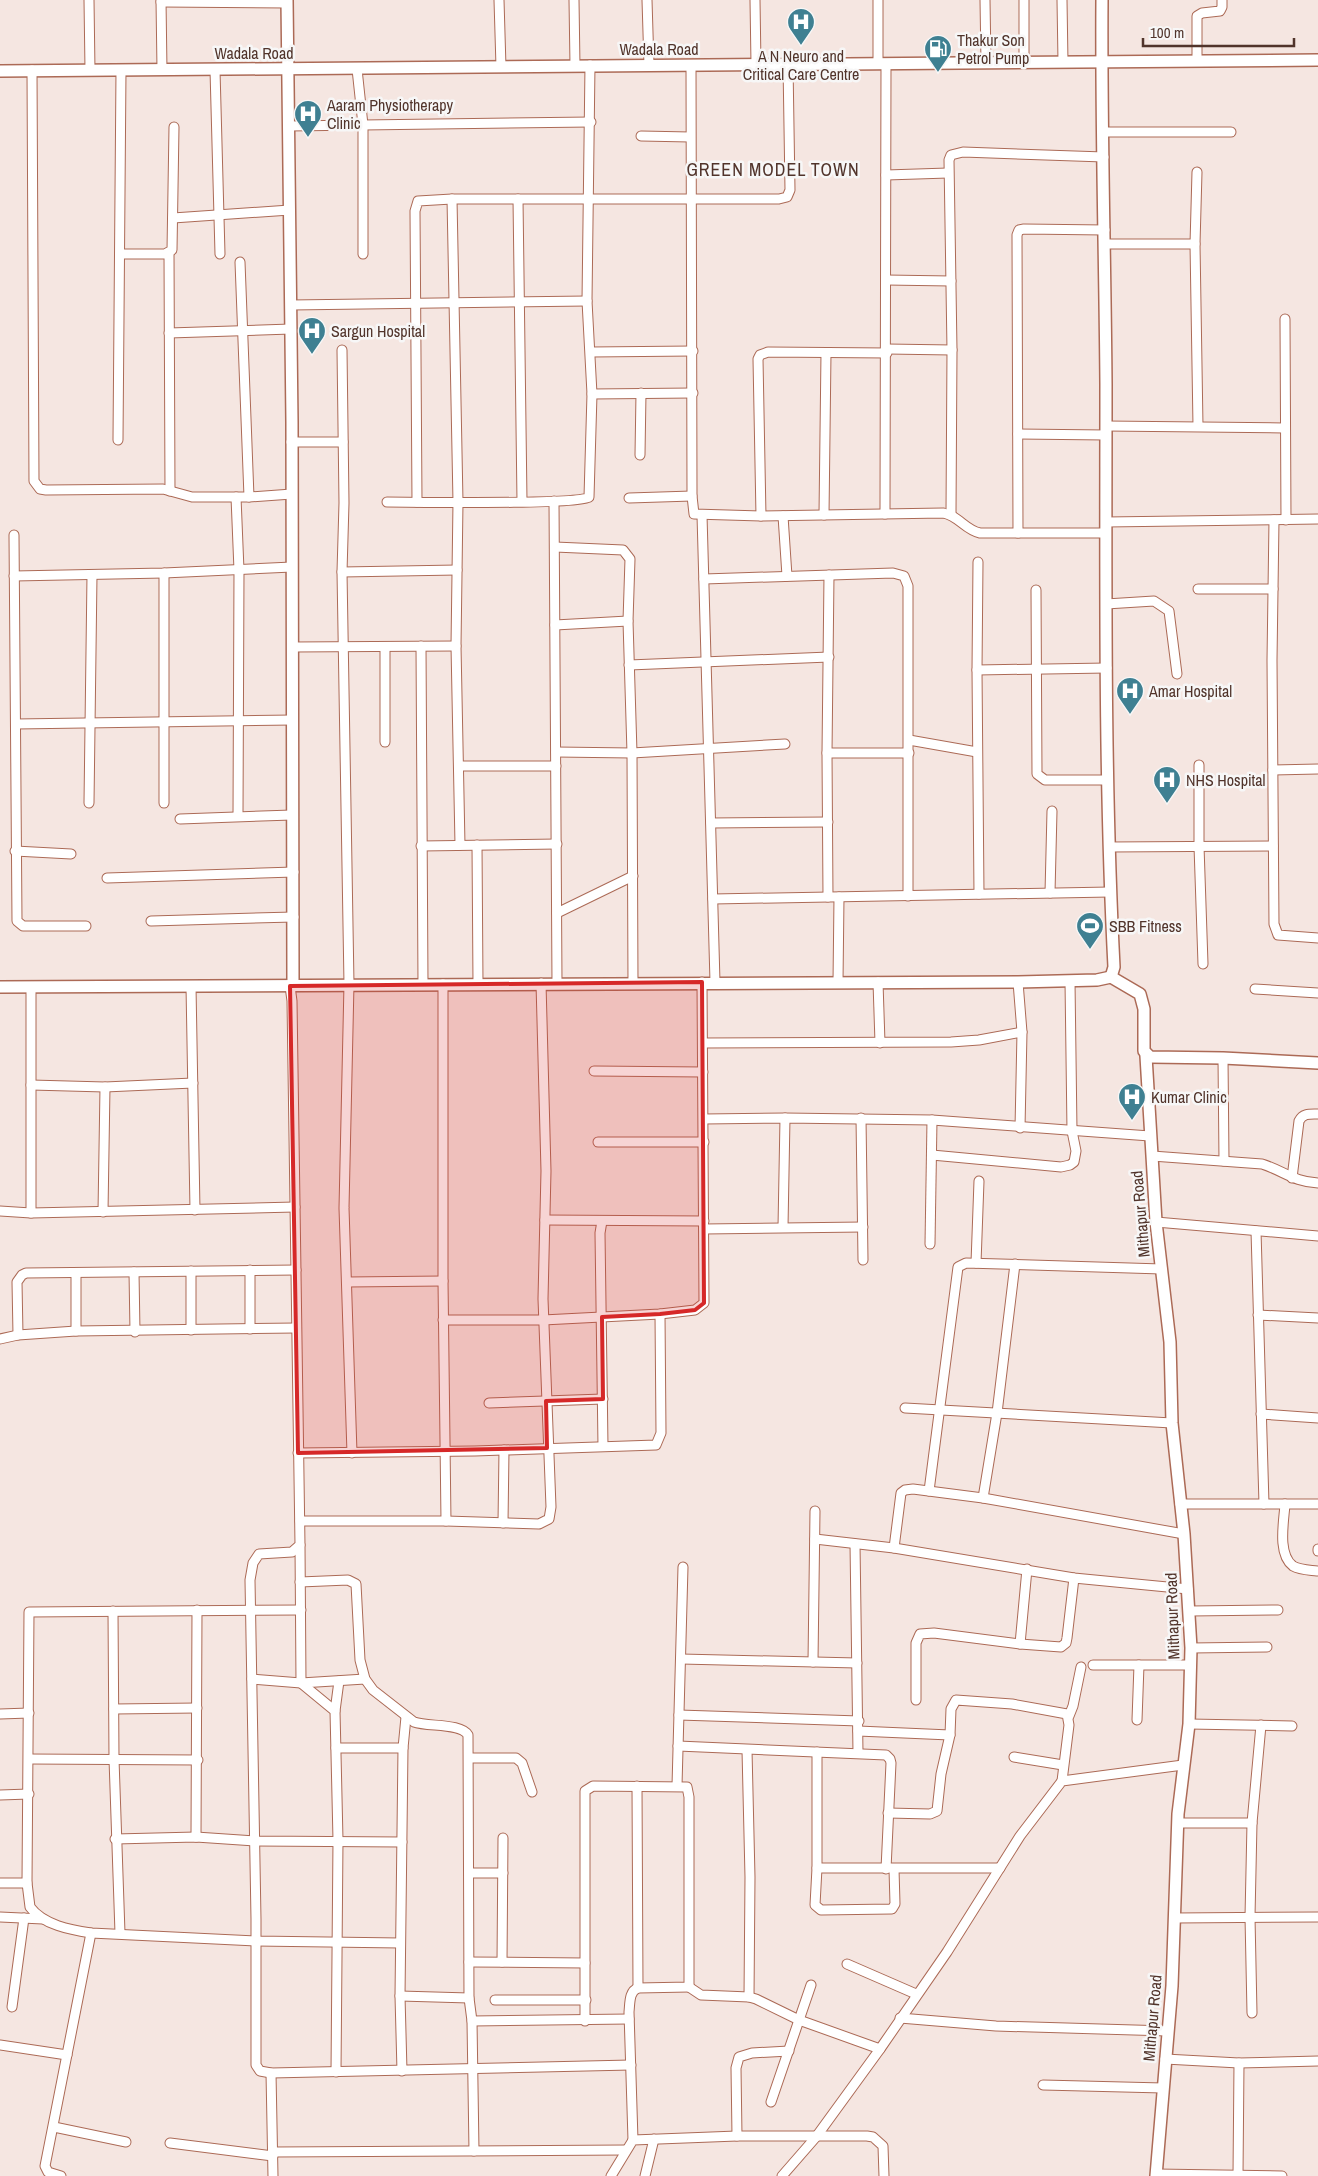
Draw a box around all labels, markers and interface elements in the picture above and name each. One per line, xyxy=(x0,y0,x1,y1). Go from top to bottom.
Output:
hospital icon: A N Neuro and Critical Care Centre xyxy=(786,7,816,46)
scale bar xyxy=(1143,15,1294,47)
text: 100 m xyxy=(1150,22,1184,43)
place label: Thakur Son Petrol Pump xyxy=(957,29,1029,69)
fuel station icon: Thakur Son Petrol Pump xyxy=(923,34,953,73)
street label: Wadala Road xyxy=(619,38,699,60)
street label: Wadala Road xyxy=(214,42,294,64)
place label: A N Neuro and Critical Care Centre xyxy=(743,45,859,85)
place label: Aaram Physiotherapy Clinic xyxy=(326,94,454,134)
hospital icon: Aaram Physiotherapy Clinic xyxy=(293,99,323,138)
district label: GREEN MODEL TOWN xyxy=(686,157,860,182)
hospital icon: Sargun Hospital xyxy=(297,316,327,355)
place label: Sargun Hospital xyxy=(331,320,425,342)
hospital icon: Amar Hospital xyxy=(1115,676,1145,715)
place label: Amar Hospital xyxy=(1148,680,1232,702)
hospital icon: NHS Hospital xyxy=(1152,765,1182,804)
place label: NHS Hospital xyxy=(1186,769,1266,791)
sports icon: SBB Fitness xyxy=(1075,911,1105,950)
place label: SBB Fitness xyxy=(1109,915,1182,937)
hospital icon: Kumar Clinic xyxy=(1117,1082,1147,1121)
place label: Kumar Clinic xyxy=(1151,1086,1227,1108)
street label: Mithapur Road xyxy=(1125,1170,1155,1258)
street label: Mithapur Road xyxy=(1159,1572,1185,1660)
street label: Mithapur Road xyxy=(1137,1974,1167,2062)

